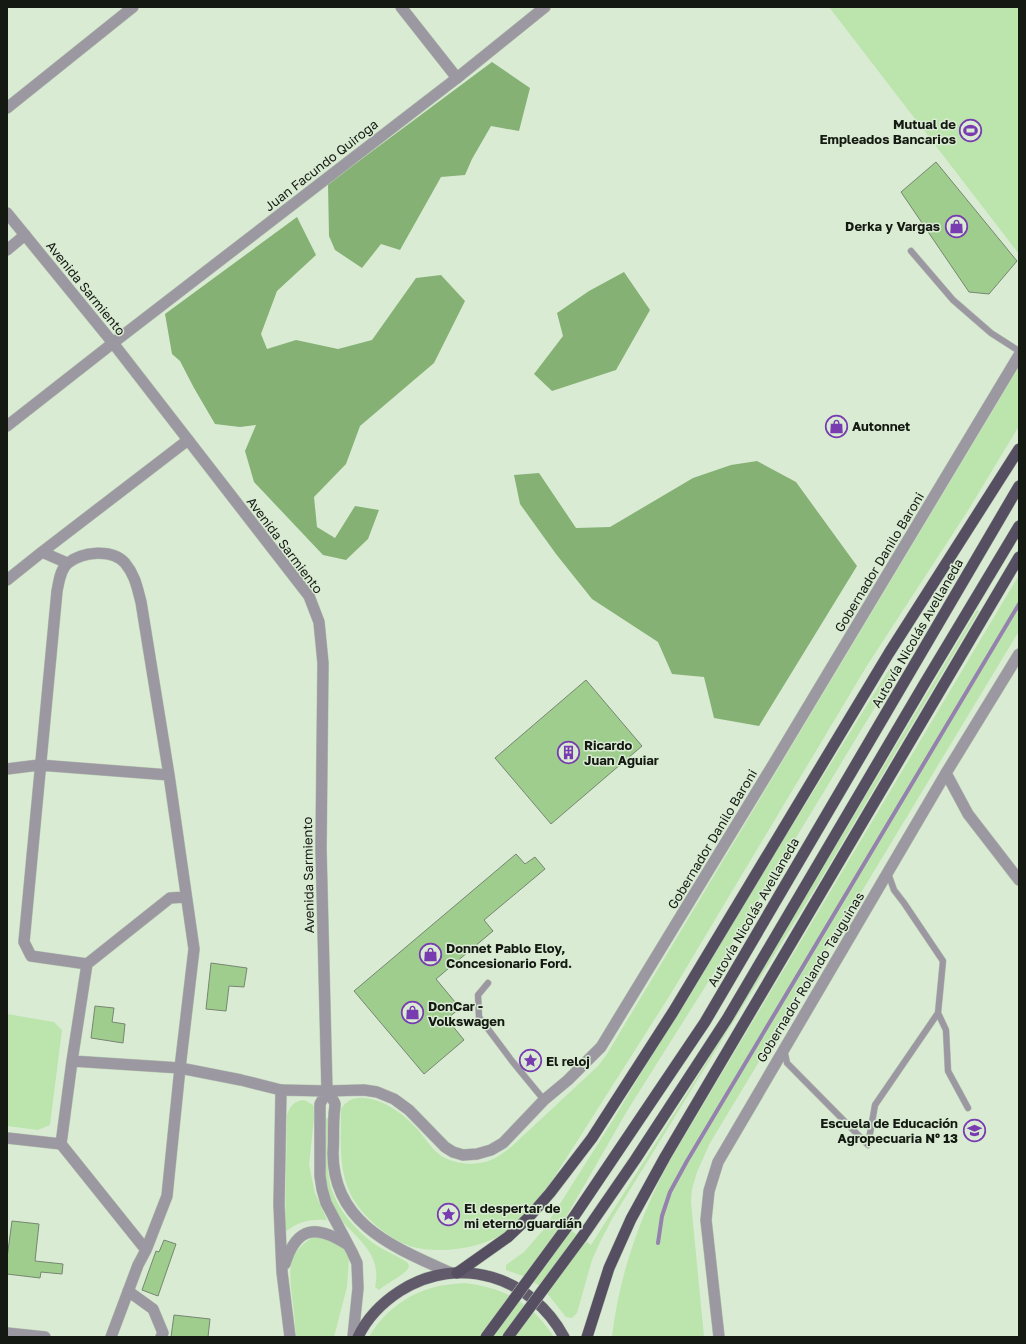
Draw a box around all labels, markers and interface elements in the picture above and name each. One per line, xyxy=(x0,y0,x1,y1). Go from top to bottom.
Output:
street label: Juan Facundo Quiroga xyxy=(261,116,381,214)
place label: Mutual de Empleados Bancarios xyxy=(819,116,956,147)
sports icon: Mutual de Empleados Bancarios xyxy=(958,118,984,144)
shop icon: Derka y Vargas xyxy=(943,213,969,239)
place label: Derka y Vargas xyxy=(845,218,940,234)
street label: Avenida Sarmiento xyxy=(43,238,129,339)
shop icon: Autonnet xyxy=(823,413,849,439)
place label: Autonnet xyxy=(852,418,910,434)
street label: Gobernador Danilo Baroni xyxy=(831,489,927,635)
street label: Avenida Sarmiento xyxy=(243,494,327,597)
street label: Autovía Nicolás Avellaneda xyxy=(868,556,966,710)
place label: Ricardo Juan Aguiar xyxy=(584,737,659,768)
building icon: Ricardo Juan Aguiar xyxy=(556,739,582,765)
street label: Gobernador Danilo Baroni xyxy=(664,766,760,912)
street label: Avenida Sarmiento xyxy=(299,816,317,933)
street label: Autovía Nicolás Avellaneda xyxy=(704,835,802,989)
street label: Gobernador Rolando Tauguinas xyxy=(753,889,867,1065)
place label: Donnet Pablo Eloy, Concesionario Ford. xyxy=(446,940,572,971)
shop icon: Donnet Pablo Eloy, Concesionario Ford. xyxy=(418,942,444,968)
place label: DonCar - Volkswagen xyxy=(428,998,505,1029)
shop icon: DonCar - Volkswagen xyxy=(400,1000,426,1026)
place icon: El reloj xyxy=(517,1048,543,1074)
place label: El reloj xyxy=(546,1053,590,1069)
place label: Escuela de Educación Agropecuaria N° 13 xyxy=(820,1115,958,1146)
school or university icon: Escuela de Educación Agropecuaria N° 13 xyxy=(961,1117,987,1143)
place label: El despertar de mi eterno guardián xyxy=(464,1200,582,1231)
place icon: El despertar de mi eterno guardián xyxy=(436,1202,462,1228)

